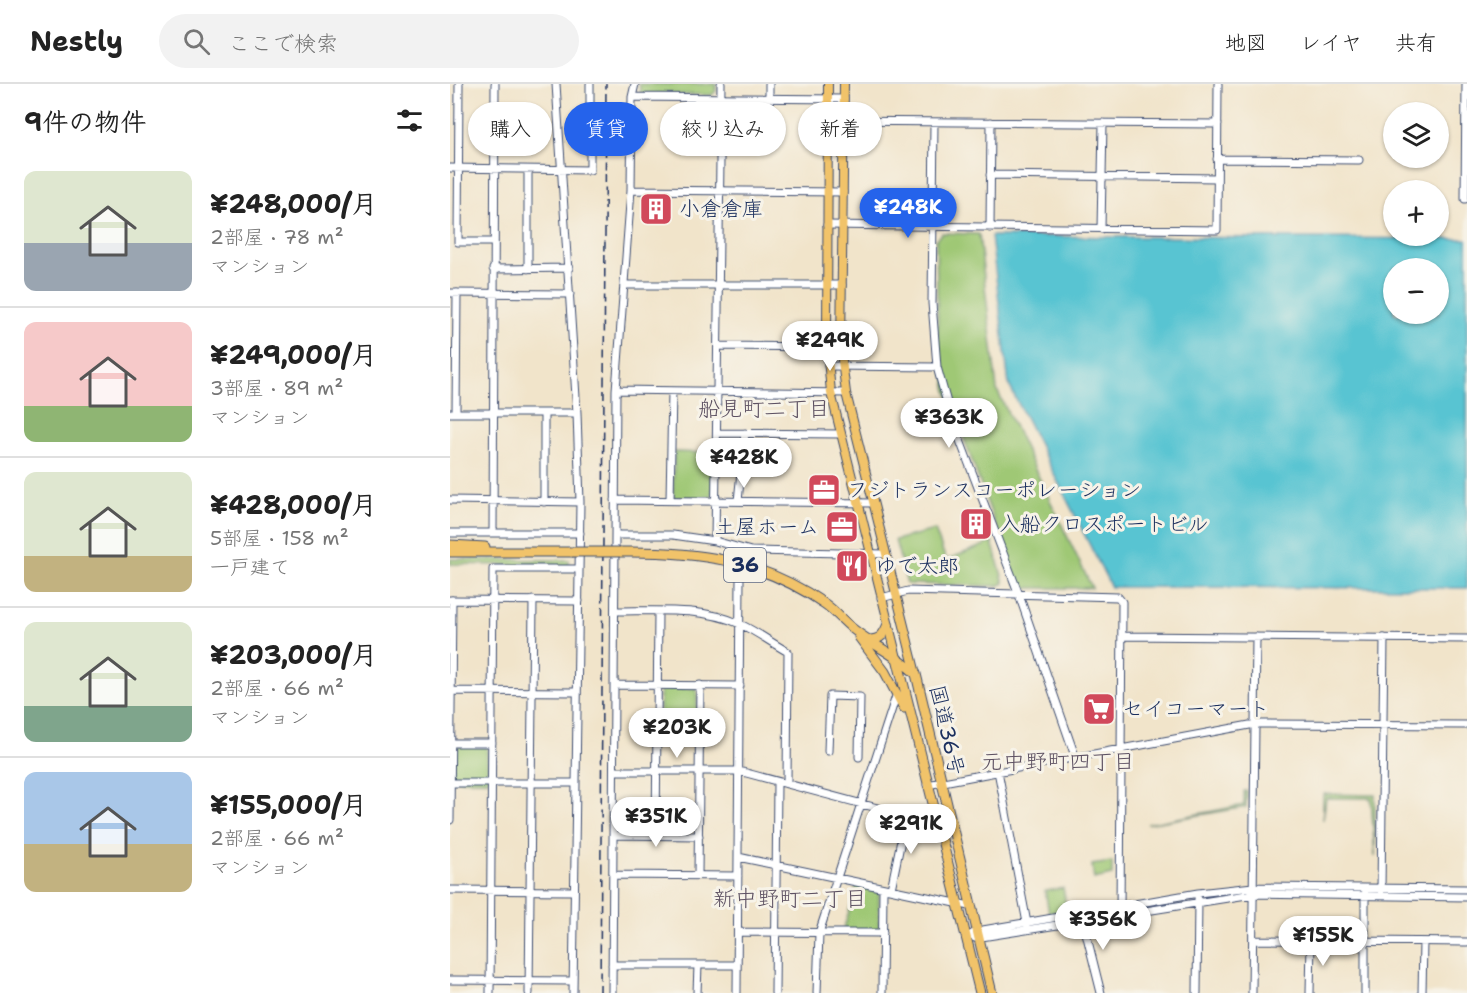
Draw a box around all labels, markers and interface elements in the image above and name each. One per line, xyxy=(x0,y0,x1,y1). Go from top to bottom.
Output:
search box xyxy=(159,14,579,68)
text: Nestly xyxy=(30,22,123,60)
icon: search xyxy=(180,25,213,58)
text: ここで検索 xyxy=(228,29,338,58)
text: 地図 xyxy=(1225,29,1267,57)
text: レイヤ xyxy=(1300,29,1362,57)
text: 共有 xyxy=(1395,29,1437,57)
chip: 購入 xyxy=(468,102,552,156)
chip: 賃貸 xyxy=(564,102,648,156)
chip: 絞り込み xyxy=(660,102,786,156)
chip: 新着 xyxy=(798,102,882,156)
map controls xyxy=(1383,102,1449,324)
button: layers xyxy=(1383,102,1449,168)
text: 9件の物件 xyxy=(24,104,146,139)
icon: filters xyxy=(393,104,426,137)
button: + xyxy=(1383,180,1449,246)
text: ¥248,000/月 xyxy=(210,186,377,221)
pin: ¥248K xyxy=(866,188,950,239)
building icon: 小倉倉庫 xyxy=(638,191,674,227)
text: ¥248K xyxy=(874,194,942,220)
icon: home xyxy=(72,195,144,267)
place label: 小倉倉庫 xyxy=(679,195,763,223)
text: 2部屋 · 78 m² xyxy=(210,224,344,250)
text: マンション xyxy=(210,253,309,279)
button: − xyxy=(1383,258,1449,324)
pin: ¥249K xyxy=(788,321,872,372)
text: ¥249K xyxy=(796,327,864,353)
text: ¥249,000/月 xyxy=(210,337,377,372)
icon: home xyxy=(72,346,144,418)
text: 3部屋 · 89 m² xyxy=(210,375,344,401)
district label: 船見町二丁目 xyxy=(698,394,830,423)
pin: ¥363K xyxy=(907,398,991,449)
text: マンション xyxy=(210,404,309,430)
text: ¥363K xyxy=(915,404,983,430)
pin: ¥428K xyxy=(702,438,786,489)
text: ¥428K xyxy=(710,444,778,470)
office icon: フジトランスコーポレーション xyxy=(806,472,842,508)
place label: フジトランスコーポレーション xyxy=(847,476,1141,504)
text: ¥428,000/月 xyxy=(210,487,377,522)
icon: home xyxy=(72,496,144,568)
building icon: 入船クロスポートビル xyxy=(958,506,994,542)
office icon: 土屋ホーム xyxy=(824,509,860,545)
place label: 入船クロスポートビル xyxy=(999,510,1209,538)
place label: 土屋ホーム xyxy=(715,513,819,541)
text: 5部屋 · 158 m² xyxy=(210,525,349,551)
road number: 36 xyxy=(724,548,766,582)
restaurant icon: ゆで太郎 xyxy=(834,548,870,584)
place label: ゆで太郎 xyxy=(875,552,959,580)
text: 一戸建て xyxy=(210,554,290,580)
text: ¥203,000/月 xyxy=(210,637,377,672)
icon: home xyxy=(72,646,144,718)
text: 2部屋 · 66 m² xyxy=(210,675,344,701)
street label: 国道36号 xyxy=(923,682,971,778)
supermarket icon: セイコーマート xyxy=(1081,691,1117,727)
place label: セイコーマート xyxy=(1122,695,1269,723)
text: マンション xyxy=(210,704,309,730)
pin: ¥203K xyxy=(635,708,719,759)
text: ¥203K xyxy=(643,714,711,740)
district label: 元中野町四丁目 xyxy=(981,747,1135,776)
text: ¥155,000/月 xyxy=(210,787,367,822)
icon: home xyxy=(72,796,144,868)
pin: ¥351K xyxy=(614,797,698,848)
text: ¥351K xyxy=(625,803,687,829)
pin: ¥291K xyxy=(869,804,953,855)
text: ¥291K xyxy=(879,810,943,836)
text: 2部屋 · 66 m² xyxy=(210,825,344,851)
text: マンション xyxy=(210,854,309,880)
district label: 新中野町二丁目 xyxy=(713,884,867,913)
pin: ¥356K xyxy=(1061,900,1145,951)
text: ¥356K xyxy=(1069,906,1137,932)
pin: ¥155K xyxy=(1281,916,1365,967)
text: ¥155K xyxy=(1292,922,1354,948)

